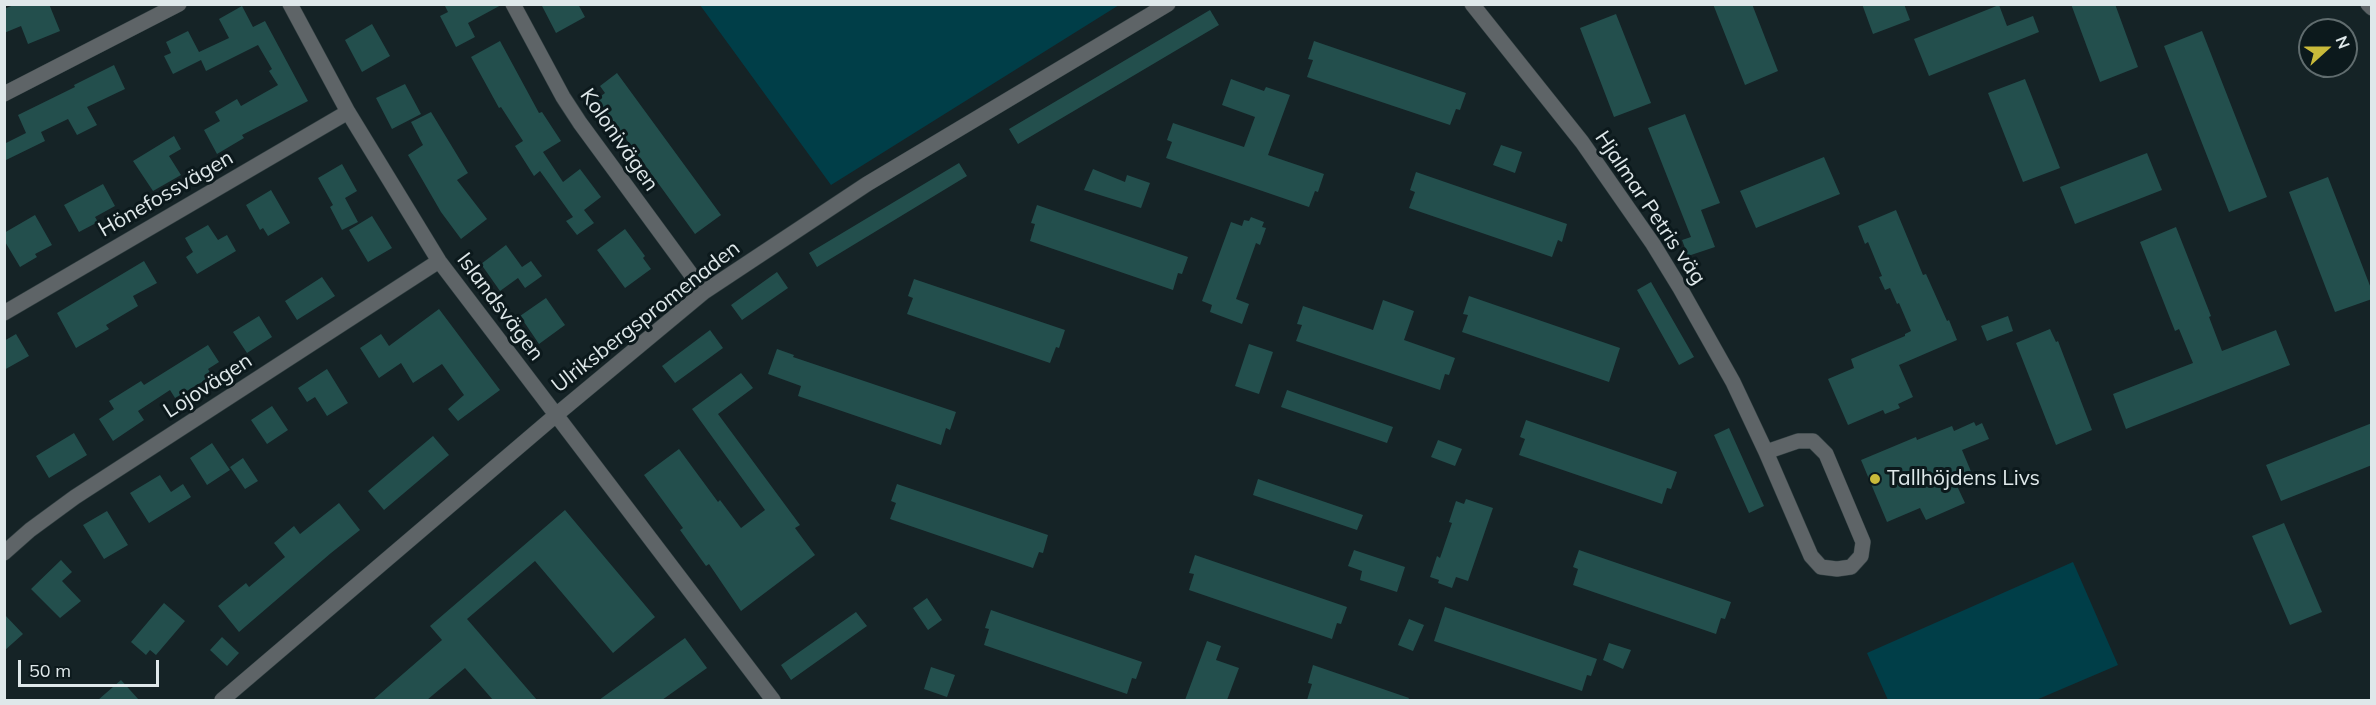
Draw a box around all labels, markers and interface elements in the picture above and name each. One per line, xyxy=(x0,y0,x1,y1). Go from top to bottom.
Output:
north arrow xyxy=(2298,18,2358,78)
text: N xyxy=(2331,33,2354,51)
street label: Kolonivägen xyxy=(574,84,664,196)
street label: Hjalmar Petris väg xyxy=(1589,126,1711,290)
street label: Hönefossvägen xyxy=(94,145,238,243)
street label: Ulriksbergspromenaden xyxy=(547,236,745,398)
street label: Islandsvägen xyxy=(451,248,549,366)
street label: Lojovägen xyxy=(159,348,257,424)
place label: Tallhöjdens Livs xyxy=(1887,466,2040,492)
marker: Tallhöjdens Livs xyxy=(1868,472,1882,486)
scale bar xyxy=(21,648,162,686)
text: 50 m xyxy=(29,659,71,682)

